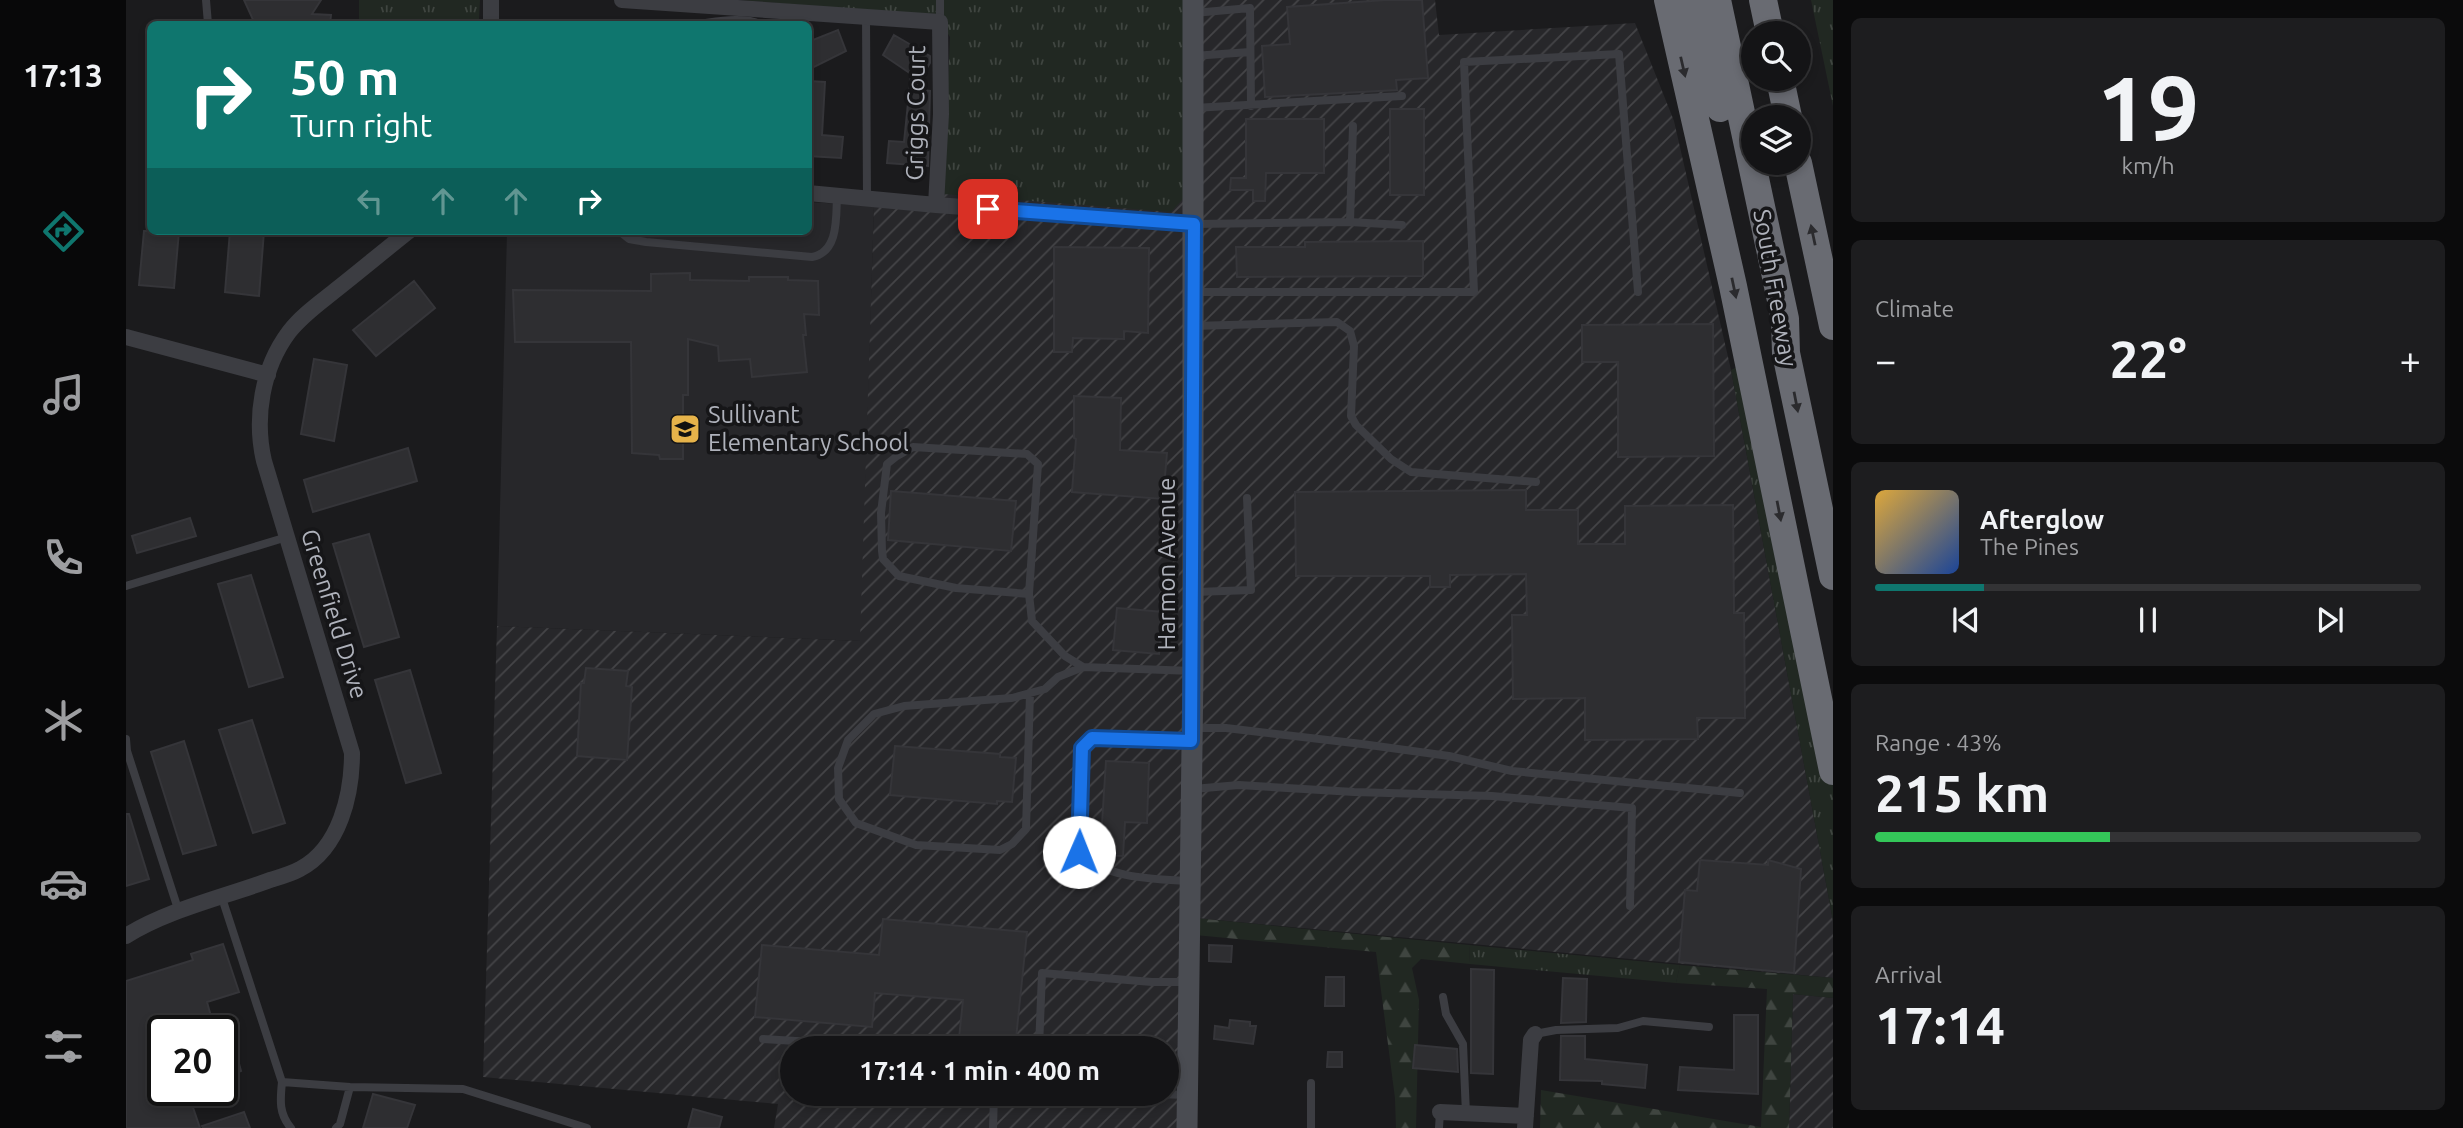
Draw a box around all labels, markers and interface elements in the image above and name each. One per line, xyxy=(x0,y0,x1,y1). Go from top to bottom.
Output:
map controls xyxy=(1741,21,1811,175)
button: search xyxy=(1741,21,1811,91)
street label: Griggs Court xyxy=(901,45,930,181)
icon: right xyxy=(175,49,266,140)
text: 50 m xyxy=(290,49,399,104)
one-way arrow xyxy=(1678,56,1689,78)
text: 19 xyxy=(2097,56,2199,158)
text: 17:13 xyxy=(23,57,103,93)
button: layers xyxy=(1741,105,1811,175)
text: Turn right xyxy=(290,107,432,143)
text: km/h xyxy=(2121,153,2175,178)
pin xyxy=(958,179,1018,239)
icon: left xyxy=(351,182,389,220)
icon: ahead xyxy=(424,182,462,220)
icon: ahead xyxy=(497,182,535,220)
icon: right xyxy=(570,182,608,220)
icon: arrive xyxy=(969,190,1007,228)
icon: directions xyxy=(39,207,88,256)
street label: South Freeway xyxy=(1748,207,1803,369)
one-way arrow xyxy=(1808,224,1819,246)
one-way arrow xyxy=(1728,277,1739,299)
text: Climate xyxy=(1875,296,1954,321)
text: 22° xyxy=(2109,330,2187,388)
text: − xyxy=(1875,339,1896,381)
text: + xyxy=(2400,339,2421,381)
icon: music xyxy=(39,370,88,419)
one-way arrow xyxy=(1791,391,1802,413)
place label: Sullivant Elementary School xyxy=(708,401,909,456)
school or university icon: Sullivant Elementary School xyxy=(668,412,702,446)
street label: Harmon Avenue xyxy=(1153,478,1180,650)
one-way arrow xyxy=(1774,500,1785,522)
text: Afterglow xyxy=(1980,505,2104,534)
street label: Greenfield Drive xyxy=(296,526,373,702)
icon: phone xyxy=(39,533,88,582)
text: The Pines xyxy=(1980,534,2079,559)
icon: previous xyxy=(1947,601,1985,639)
icon: pause xyxy=(2129,601,2167,639)
icon: next xyxy=(2311,601,2349,639)
icon: climate xyxy=(39,696,88,745)
text: Range · 43% xyxy=(1875,730,2002,755)
text: 215 km xyxy=(1875,764,2049,822)
position arrow xyxy=(1042,815,1116,889)
icon: car xyxy=(39,859,88,908)
text: Arrival xyxy=(1875,962,1942,987)
text: 17:14 xyxy=(1875,996,2005,1054)
speed limit sign: 20 xyxy=(147,1015,238,1106)
icon: filters xyxy=(39,1022,88,1071)
text: 17:14 · 1 min · 400 m xyxy=(859,1056,1100,1085)

